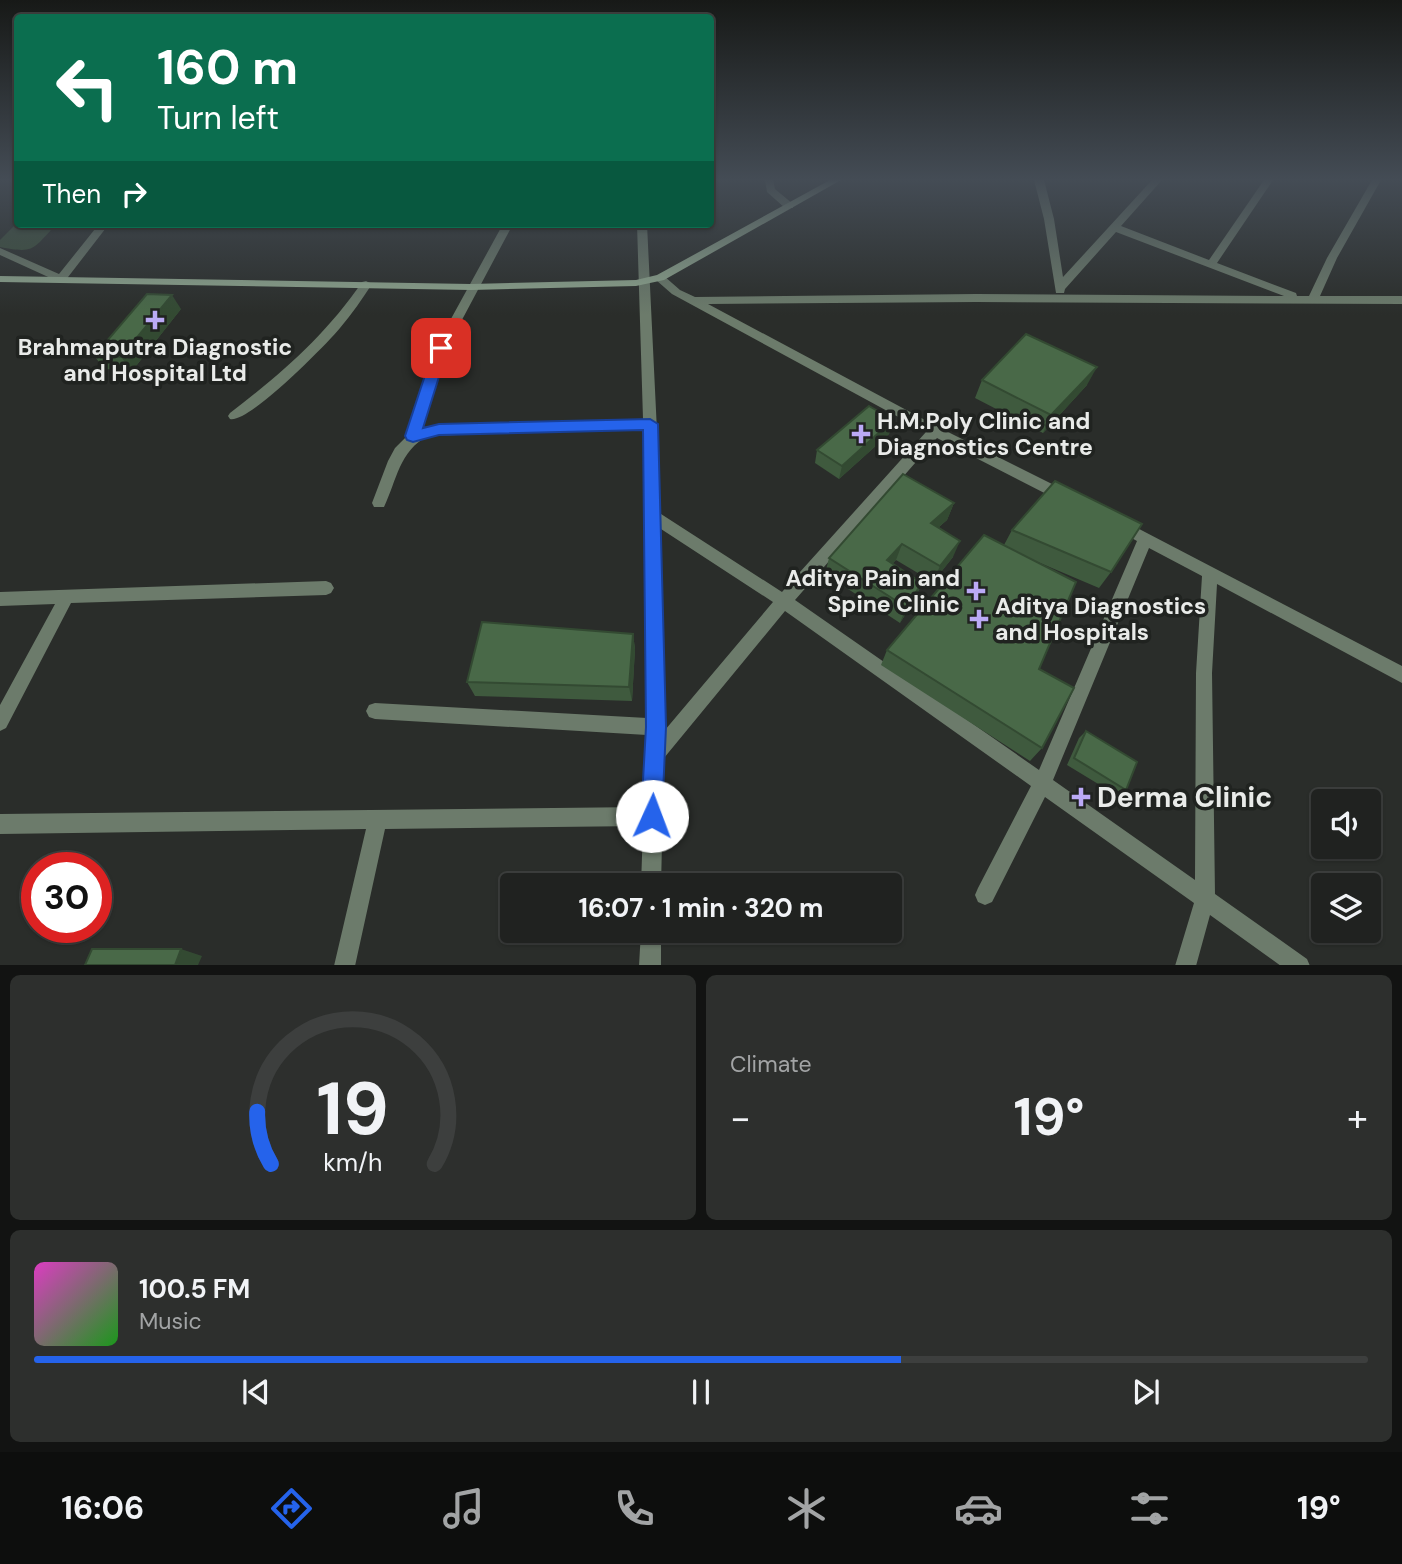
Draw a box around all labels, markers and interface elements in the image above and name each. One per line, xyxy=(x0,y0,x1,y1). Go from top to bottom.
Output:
text: 160 m xyxy=(157,35,298,99)
icon: left xyxy=(42,42,133,133)
text: Turn left xyxy=(157,97,279,139)
icon: right xyxy=(115,175,153,213)
text: Then xyxy=(42,177,101,211)
marker: Brahmaputra Diagnostic and Hospital Ltd xyxy=(145,310,165,330)
pin xyxy=(411,318,471,378)
icon: arrive xyxy=(422,329,460,367)
place label: Brahmaputra Diagnostic and Hospital Ltd xyxy=(18,332,292,388)
place label: H.M.Poly Clinic and Diagnostics Centre xyxy=(877,406,1093,462)
marker: H.M.Poly Clinic and Diagnostics Centre xyxy=(851,424,871,444)
place label: Aditya Pain and Spine Clinic xyxy=(786,563,960,619)
marker: Aditya Pain and Spine Clinic xyxy=(966,581,986,601)
place label: Aditya Diagnostics and Hospitals xyxy=(995,591,1206,647)
marker: Aditya Diagnostics and Hospitals xyxy=(969,609,989,629)
position arrow xyxy=(615,779,689,853)
place label: Derma Clinic xyxy=(1097,779,1272,816)
marker: Derma Clinic xyxy=(1071,787,1091,807)
map controls xyxy=(1311,789,1381,943)
button: sound xyxy=(1311,789,1381,859)
speed limit sign: 30 xyxy=(21,852,112,943)
button: layers xyxy=(1311,873,1381,943)
text: 16:07 · 1 min · 320 m xyxy=(579,891,823,925)
text: Climate xyxy=(730,1049,812,1079)
text: 19 xyxy=(317,1062,389,1157)
text: 19° xyxy=(1014,1083,1084,1151)
text: − xyxy=(730,1093,751,1143)
text: + xyxy=(1347,1093,1368,1143)
text: km/h xyxy=(323,1145,383,1178)
text: 100.5 FM xyxy=(139,1272,250,1306)
text: Music xyxy=(139,1306,202,1336)
icon: previous xyxy=(237,1373,275,1411)
icon: pause xyxy=(682,1373,720,1411)
icon: next xyxy=(1127,1373,1165,1411)
icon: directions xyxy=(267,1484,316,1533)
icon: music xyxy=(439,1484,488,1533)
icon: phone xyxy=(610,1484,659,1533)
icon: climate xyxy=(782,1484,831,1533)
icon: car xyxy=(954,1484,1003,1533)
icon: filters xyxy=(1125,1484,1174,1533)
text: 16:06 xyxy=(61,1487,144,1529)
text: 19° xyxy=(1297,1487,1341,1529)

